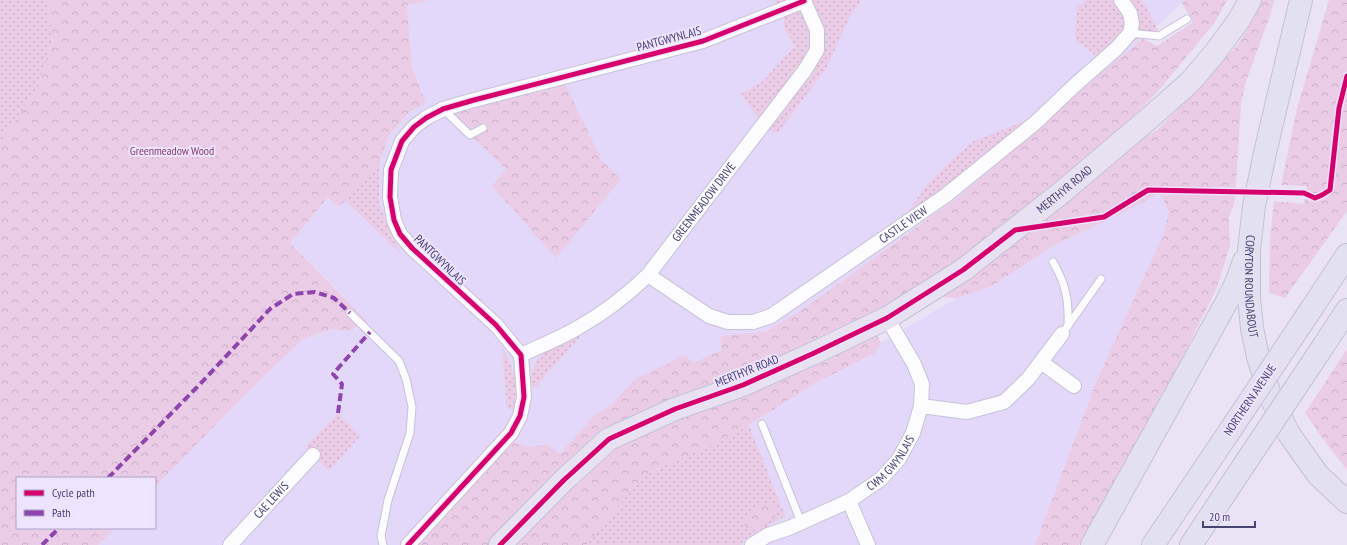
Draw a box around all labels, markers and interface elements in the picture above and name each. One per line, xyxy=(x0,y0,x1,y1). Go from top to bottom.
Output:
street label: PANTGWYNLAIS xyxy=(635,23,703,54)
park label: Greenmeadow Wood xyxy=(130,143,214,158)
street label: GREENMEADOW DRIVE xyxy=(668,159,739,244)
street label: MERTHYR ROAD xyxy=(1033,162,1095,216)
street label: CASTLE VIEW xyxy=(876,203,930,246)
street label: PANTGWYNLAIS xyxy=(411,231,469,288)
street label: CORYTON ROUNDABOUT xyxy=(1242,234,1262,340)
street label: MERTHYR ROAD xyxy=(713,351,781,390)
street label: NORTHERN AVENUE xyxy=(1220,361,1279,438)
street label: CWM GWYNLAIS xyxy=(864,433,917,494)
legend xyxy=(16,477,156,529)
street label: CAE LEWIS xyxy=(250,478,292,521)
text: Cycle path xyxy=(52,485,95,500)
scale bar xyxy=(1203,503,1255,529)
text: Path xyxy=(52,505,70,520)
text: 20 m xyxy=(1209,509,1230,524)

